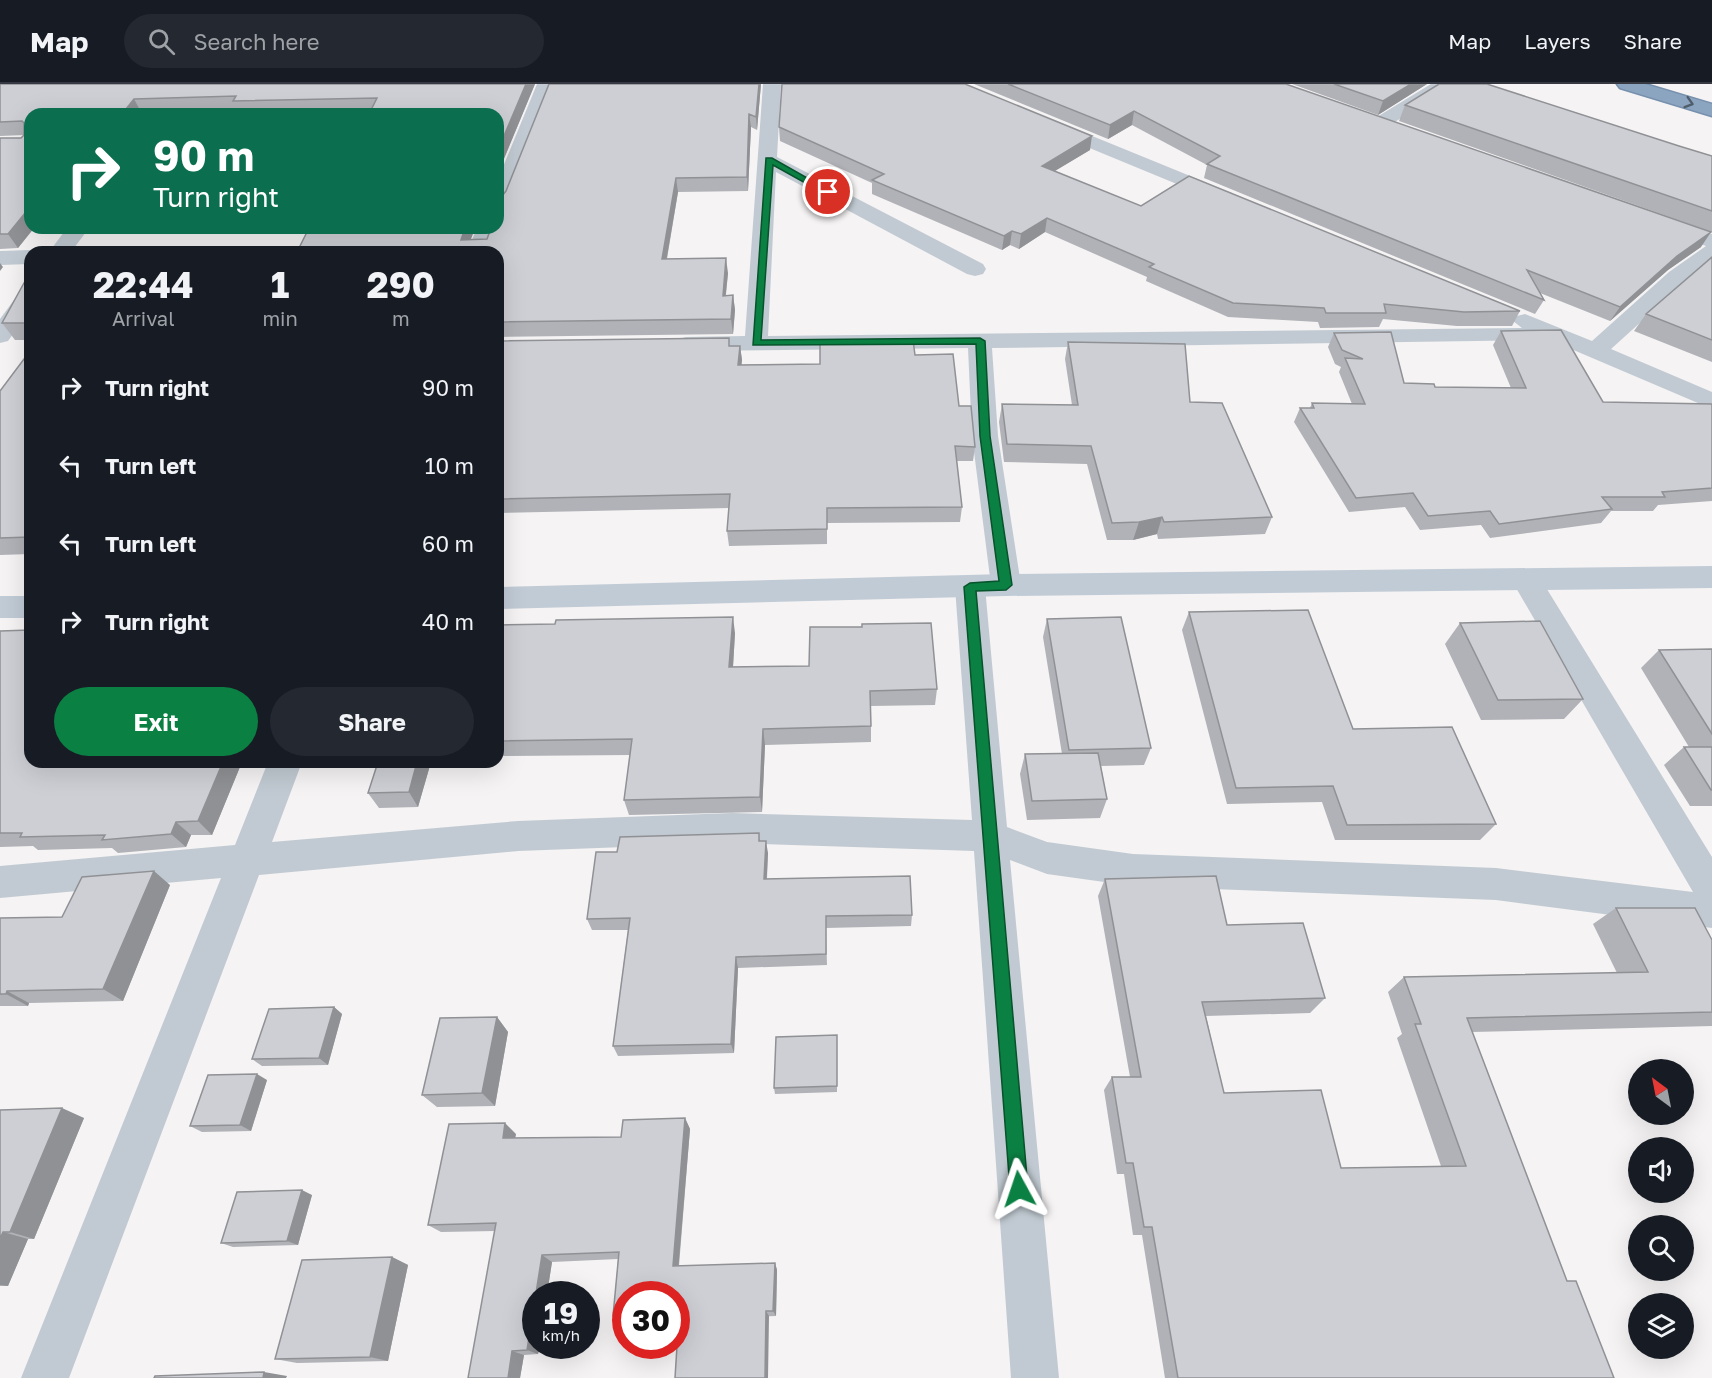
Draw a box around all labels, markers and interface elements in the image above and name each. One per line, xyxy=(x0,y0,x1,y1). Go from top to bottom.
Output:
search box xyxy=(124,14,544,68)
text: Map xyxy=(30,25,88,58)
icon: search xyxy=(145,25,178,58)
text: Search here xyxy=(193,28,319,55)
text: Map xyxy=(1448,28,1491,54)
text: Layers xyxy=(1524,28,1591,54)
text: Share xyxy=(1624,28,1682,54)
one-way arrow xyxy=(1683,96,1694,108)
text: 90 m xyxy=(153,130,254,180)
icon: right xyxy=(54,132,132,210)
pin xyxy=(802,166,853,217)
icon: arrive xyxy=(811,175,844,208)
text: Turn right xyxy=(153,181,279,213)
text: 22:44 xyxy=(93,263,193,306)
text: 1 xyxy=(271,263,289,306)
text: 290 xyxy=(367,263,435,306)
text: Arrival xyxy=(112,306,175,330)
text: min xyxy=(262,306,298,330)
text: m xyxy=(392,306,410,330)
icon: right xyxy=(54,371,87,404)
text: Turn right xyxy=(105,374,209,401)
text: 90 m xyxy=(422,374,474,401)
icon: left xyxy=(54,449,87,482)
text: Turn left xyxy=(105,452,196,479)
text: 10 m xyxy=(425,452,474,479)
icon: left xyxy=(54,527,87,560)
text: Turn left xyxy=(105,530,196,557)
text: 60 m xyxy=(422,530,474,557)
icon: right xyxy=(54,605,87,638)
text: Turn right xyxy=(105,608,209,635)
text: 40 m xyxy=(422,608,474,635)
button: Exit xyxy=(54,687,258,756)
button: Share xyxy=(270,687,474,756)
north arrow xyxy=(1628,1059,1694,1125)
map controls xyxy=(1628,1059,1694,1359)
button: sound xyxy=(1628,1137,1694,1203)
position arrow xyxy=(987,1157,1051,1221)
button: search xyxy=(1628,1215,1694,1281)
speed limit sign: 30 xyxy=(612,1281,690,1359)
button: layers xyxy=(1628,1293,1694,1359)
text: 19 xyxy=(544,1295,578,1331)
text: km/h xyxy=(542,1326,580,1344)

